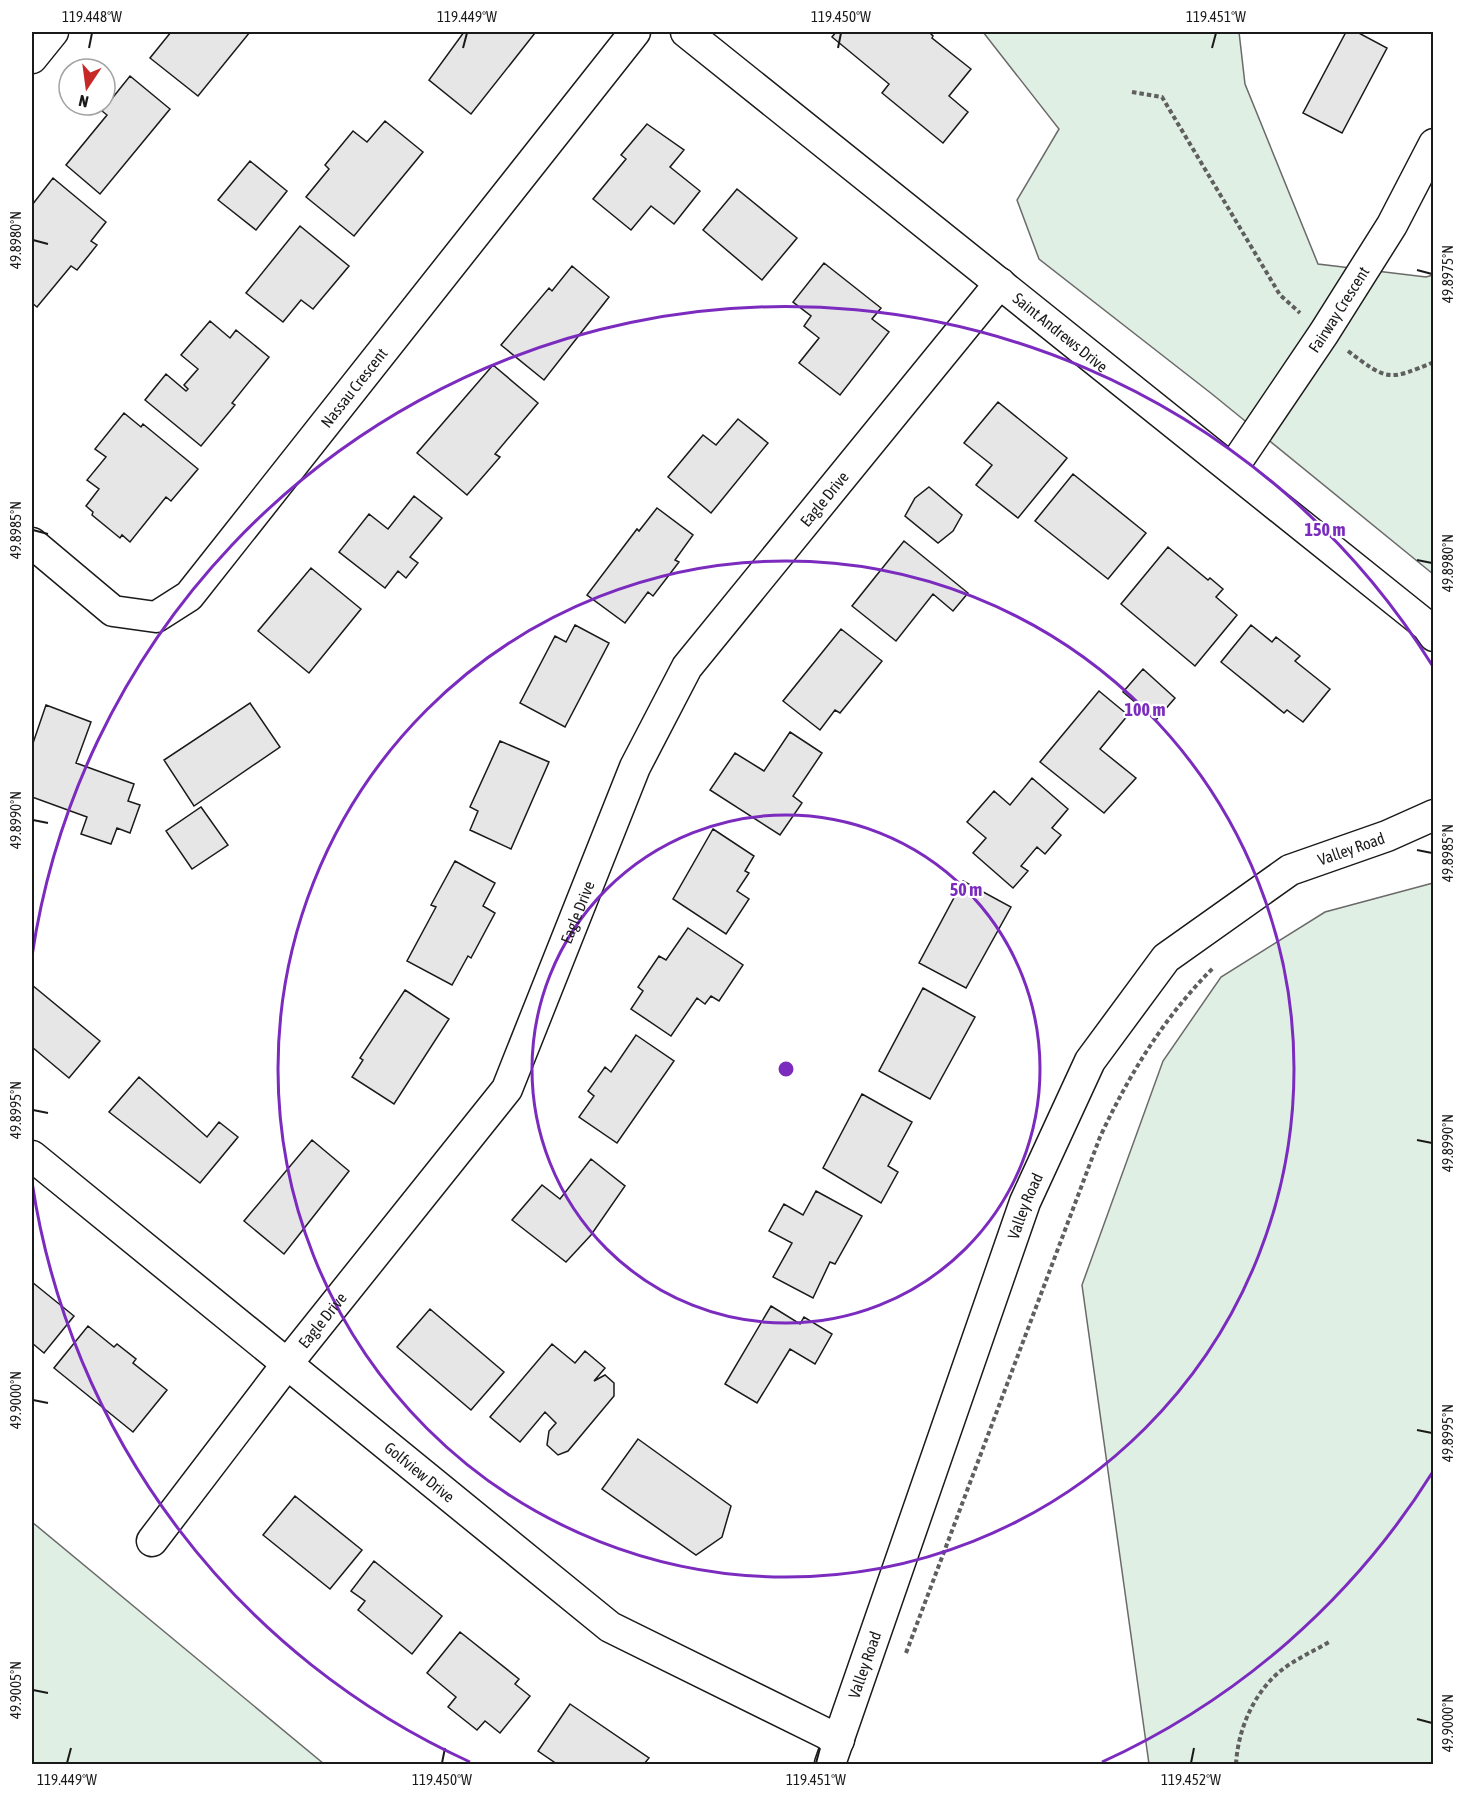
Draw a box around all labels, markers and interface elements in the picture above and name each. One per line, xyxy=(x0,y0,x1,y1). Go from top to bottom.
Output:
text: 119.448°W xyxy=(62,8,122,25)
text: 119.449°W xyxy=(437,8,497,25)
text: 119.450°W xyxy=(811,8,871,25)
text: 119.451°W xyxy=(1186,8,1246,25)
north arrow xyxy=(57,57,117,117)
text: N xyxy=(77,92,90,111)
text: 49.8980°N xyxy=(7,211,24,269)
text: 49.8975°N xyxy=(1439,245,1456,303)
street label: Fairway Crescent xyxy=(1305,263,1373,356)
street label: Saint Andrews Drive xyxy=(1010,289,1111,376)
street label: Nassau Crescent xyxy=(317,344,391,431)
street label: Eagle Drive xyxy=(796,468,852,530)
text: 49.8985°N xyxy=(7,501,24,559)
text: 150 m xyxy=(1305,519,1345,540)
text: 49.8980°N xyxy=(1439,534,1456,592)
text: 100 m xyxy=(1125,699,1165,720)
text: 49.8990°N xyxy=(7,791,24,849)
text: 49.8985°N xyxy=(1439,824,1456,882)
street label: Valley Road xyxy=(1315,829,1387,869)
street label: Eagle Drive xyxy=(557,878,598,946)
text: 50 m xyxy=(950,879,982,900)
centre of rings xyxy=(776,1059,796,1079)
text: 49.8995°N xyxy=(7,1081,24,1139)
text: 49.8990°N xyxy=(1439,1114,1456,1172)
street label: Valley Road xyxy=(1004,1170,1046,1242)
street label: Eagle Drive xyxy=(295,1289,350,1351)
text: 49.9000°N xyxy=(7,1371,24,1429)
text: 49.8995°N xyxy=(1439,1404,1456,1462)
street label: Golfview Drive xyxy=(381,1438,458,1506)
street label: Valley Road xyxy=(844,1629,884,1701)
text: 49.9005°N xyxy=(7,1661,24,1719)
text: 49.9000°N xyxy=(1439,1694,1456,1752)
text: 119.449°W xyxy=(37,1771,97,1788)
text: 119.450°W xyxy=(412,1771,472,1788)
text: 119.451°W xyxy=(786,1771,846,1788)
text: 119.452°W xyxy=(1161,1771,1221,1788)

